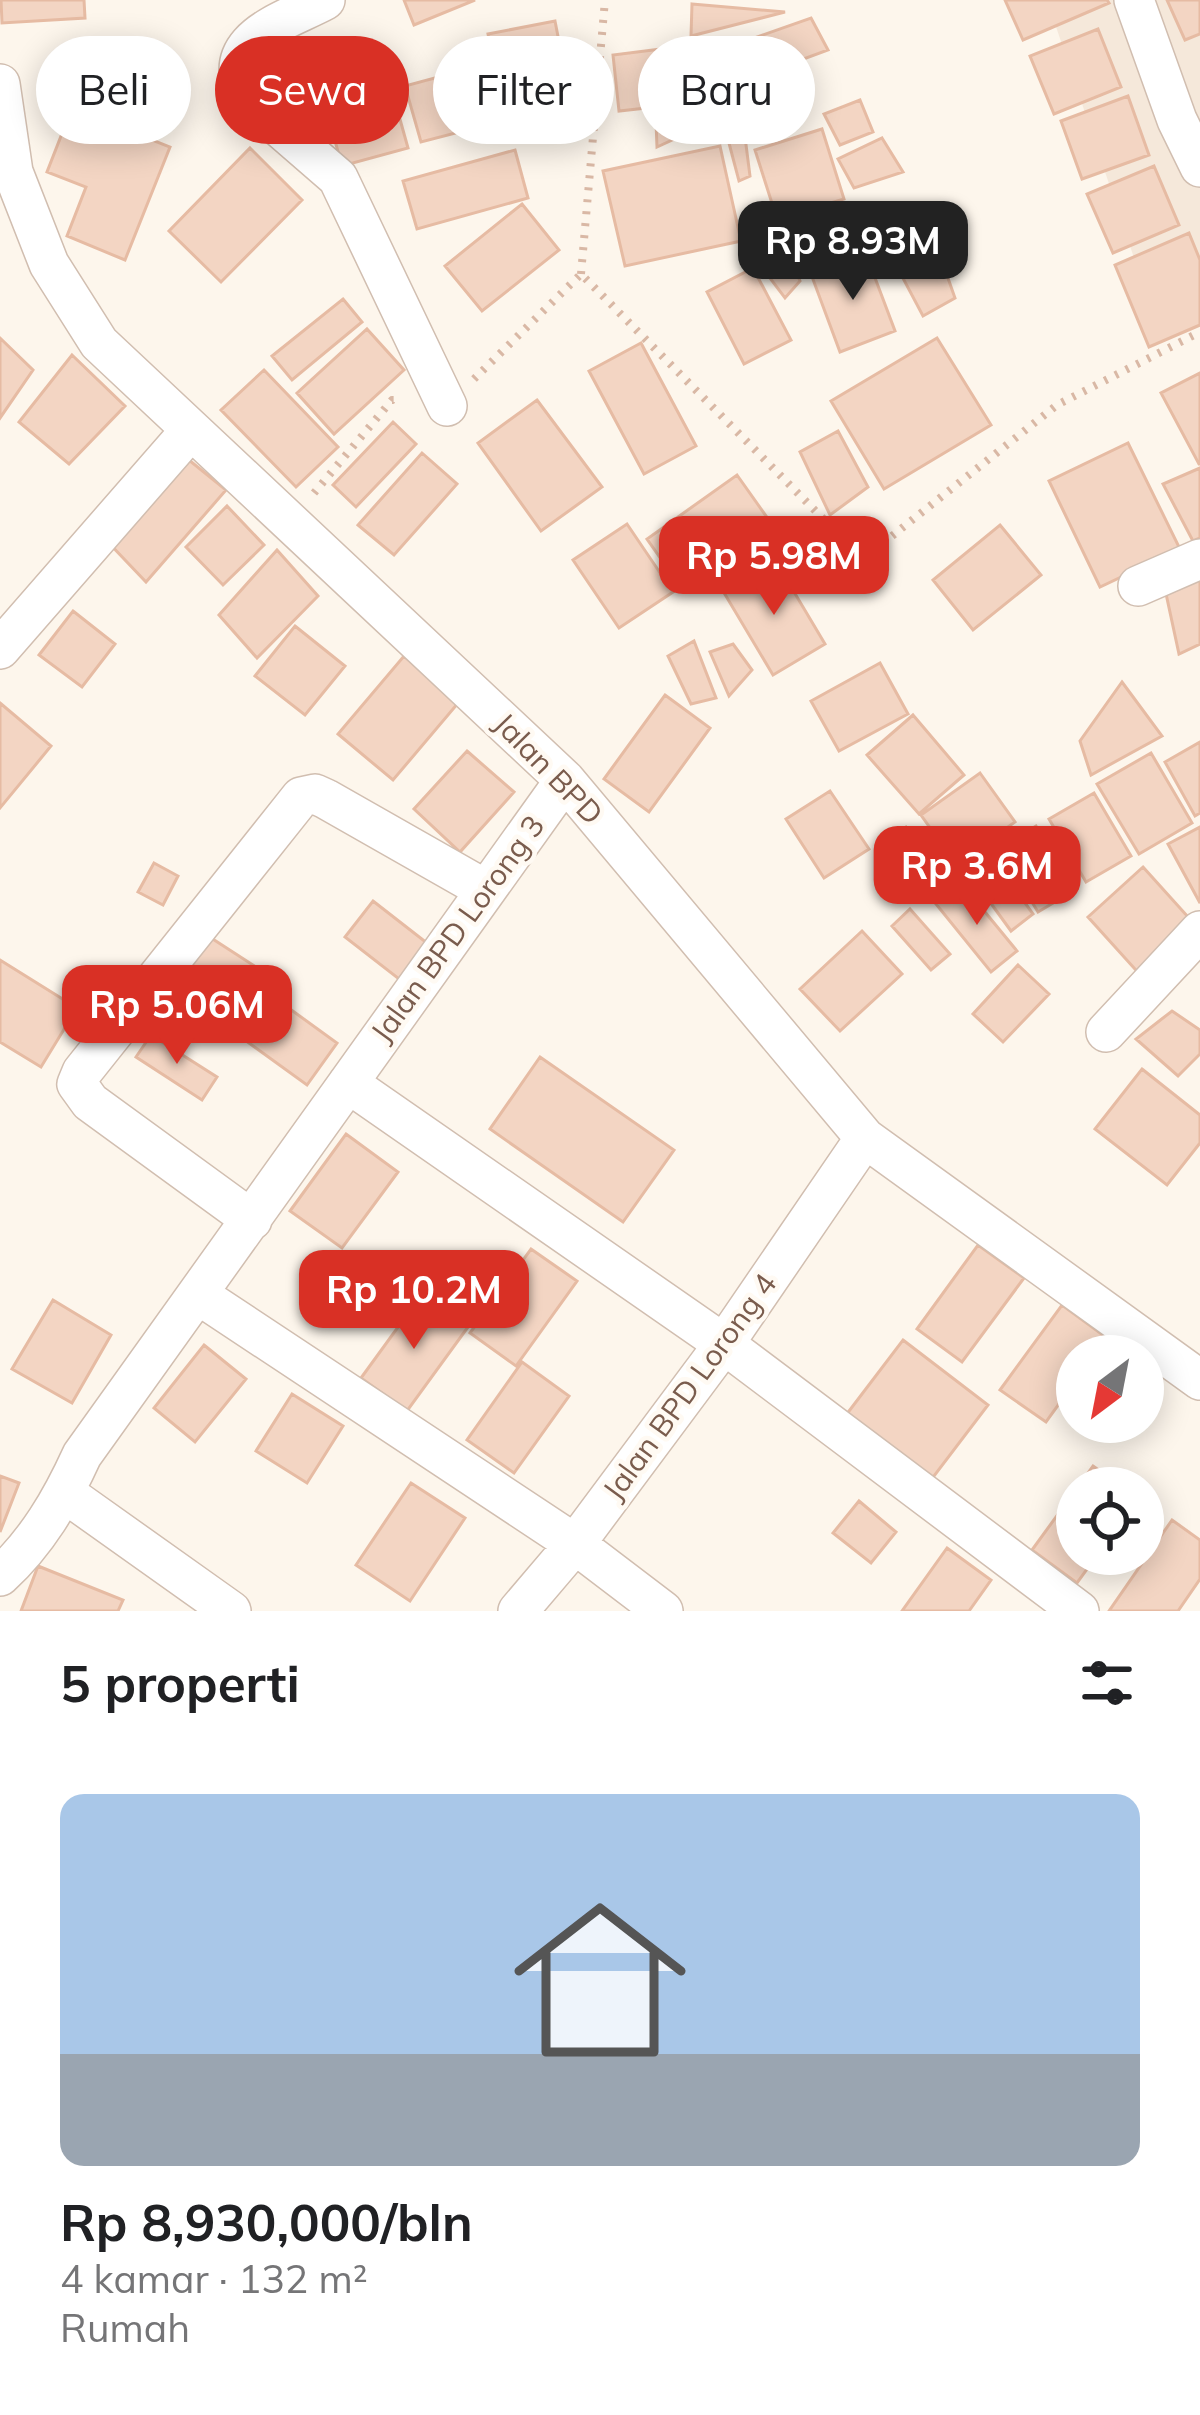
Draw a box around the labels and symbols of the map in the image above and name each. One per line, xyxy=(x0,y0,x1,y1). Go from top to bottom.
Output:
pin: Rp 8.93M xyxy=(729,201,977,303)
pin: Rp 5.98M xyxy=(650,516,898,618)
street label: Jalan BPD xyxy=(486,704,611,832)
street label: Jalan BPD Lorong 3 xyxy=(362,808,552,1049)
pin: Rp 3.6M xyxy=(866,826,1088,928)
pin: Rp 5.06M xyxy=(53,965,301,1067)
pin: Rp 10.2M xyxy=(290,1250,538,1352)
street label: Jalan BPD Lorong 4 xyxy=(594,1266,784,1507)
north arrow xyxy=(1056,1335,1164,1443)

